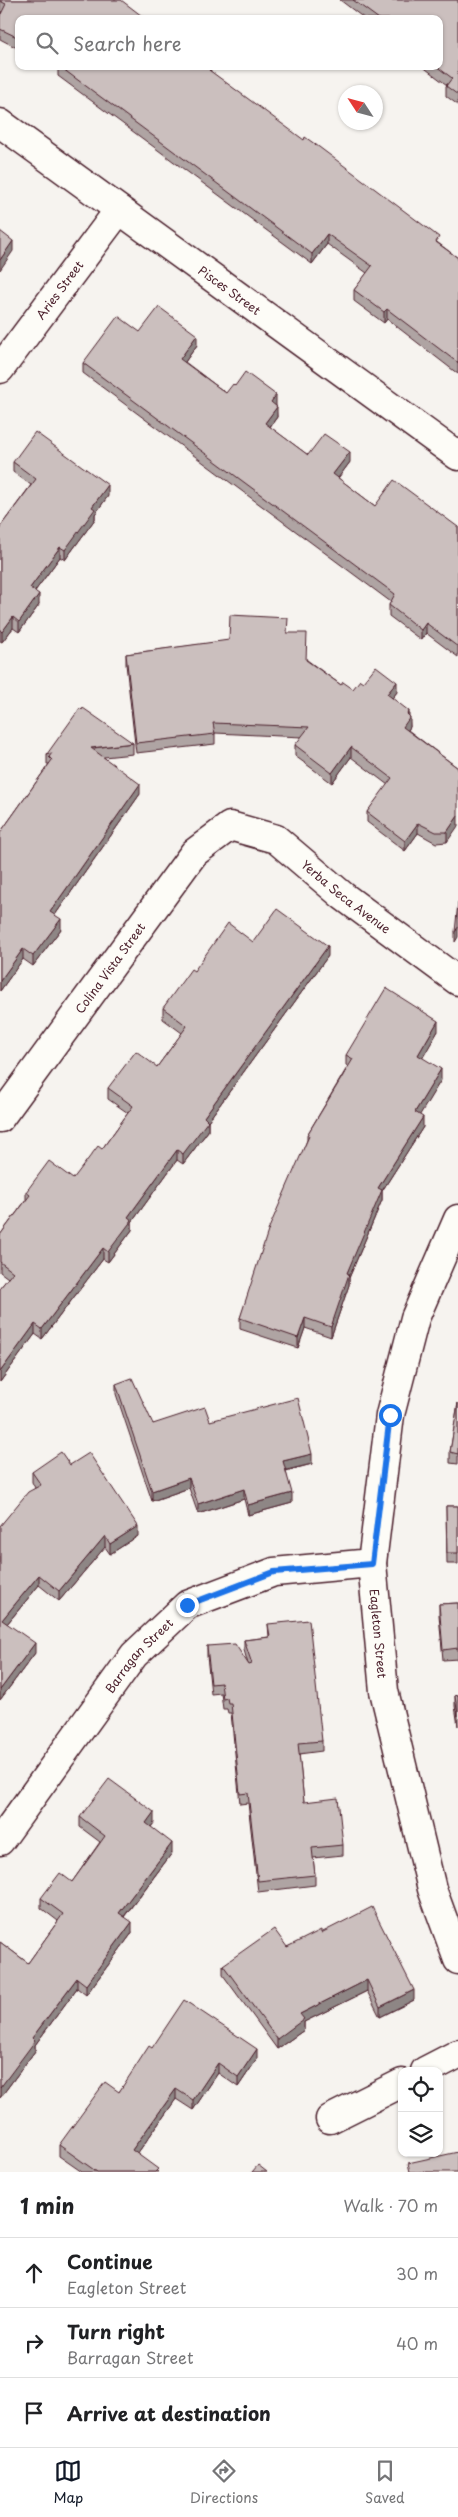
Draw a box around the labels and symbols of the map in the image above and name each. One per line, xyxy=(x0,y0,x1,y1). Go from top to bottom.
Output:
north arrow xyxy=(338,85,383,130)
street label: Aries Street xyxy=(31,257,87,323)
street label: Pisces Street xyxy=(195,261,265,319)
street label: Yerba Seca Avenue xyxy=(298,856,395,938)
street label: Colina Vista Street xyxy=(71,919,149,1017)
route start xyxy=(379,1404,402,1427)
street label: Eagleton Street xyxy=(365,1588,392,1679)
route end xyxy=(176,1594,199,1617)
street label: Barragan Street xyxy=(101,1614,177,1697)

